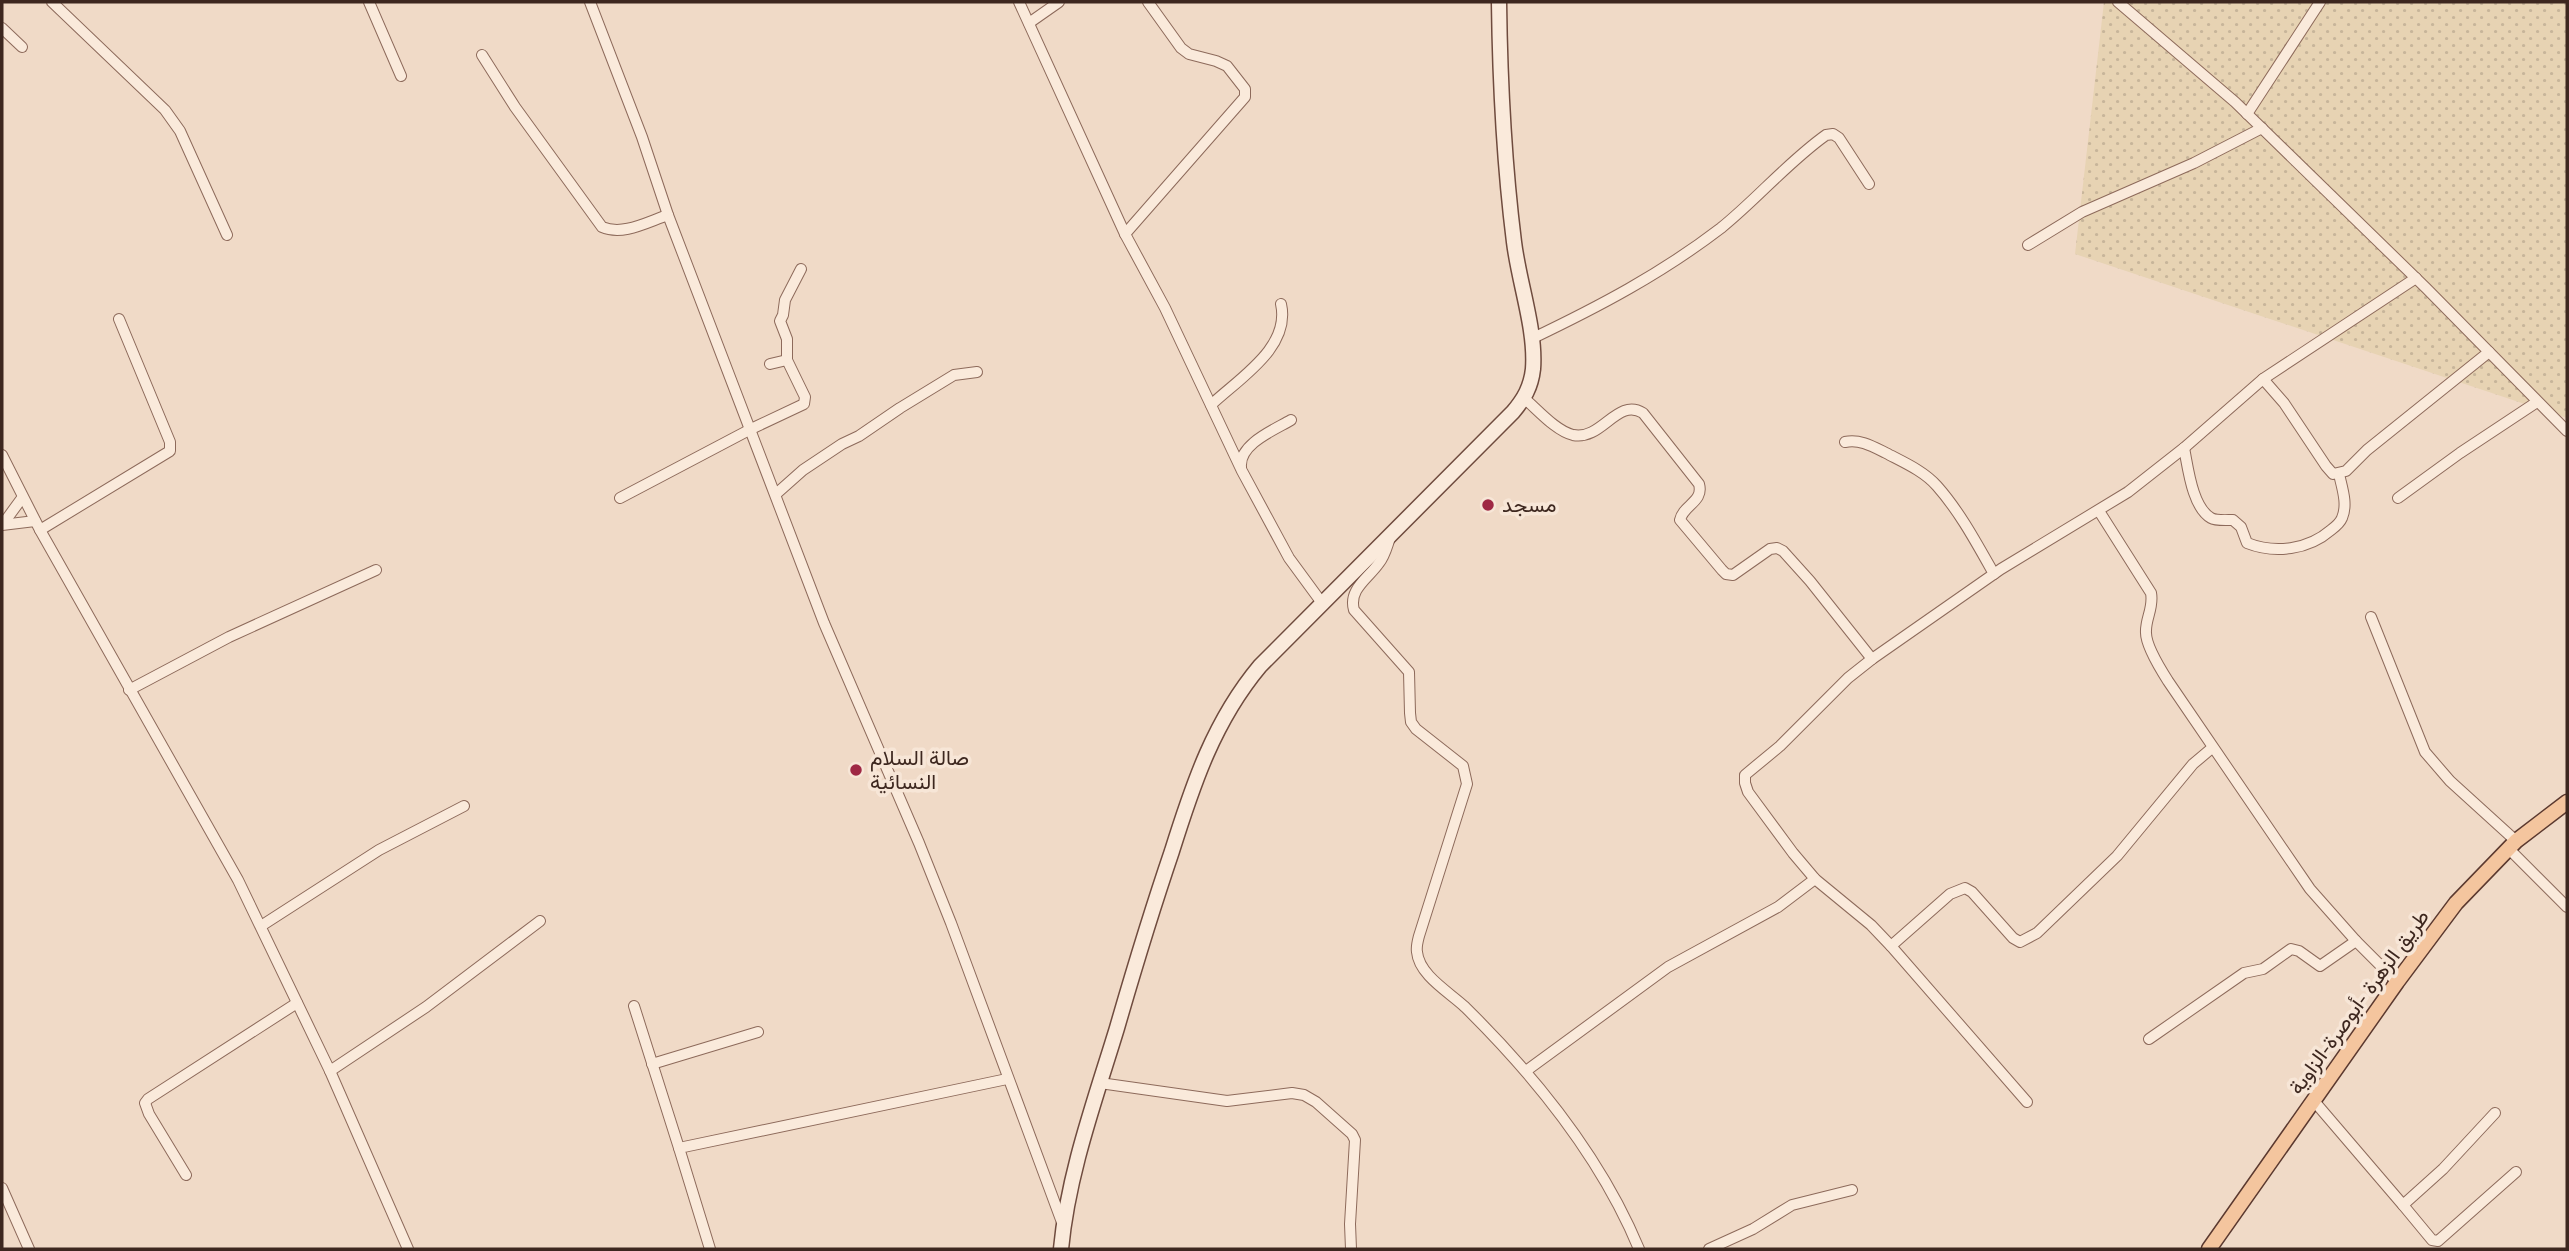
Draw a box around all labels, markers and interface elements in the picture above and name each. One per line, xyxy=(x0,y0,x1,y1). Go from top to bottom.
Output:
place label: مسجد xyxy=(1502,490,1556,522)
marker: مسجد xyxy=(1480,497,1496,513)
place label: صالة السلام النسائية xyxy=(870,743,969,799)
marker: صالة السلام النسائية xyxy=(848,762,864,778)
street label: طريق الزهرة -أبوصرة-الزاوية xyxy=(2281,903,2438,1102)

